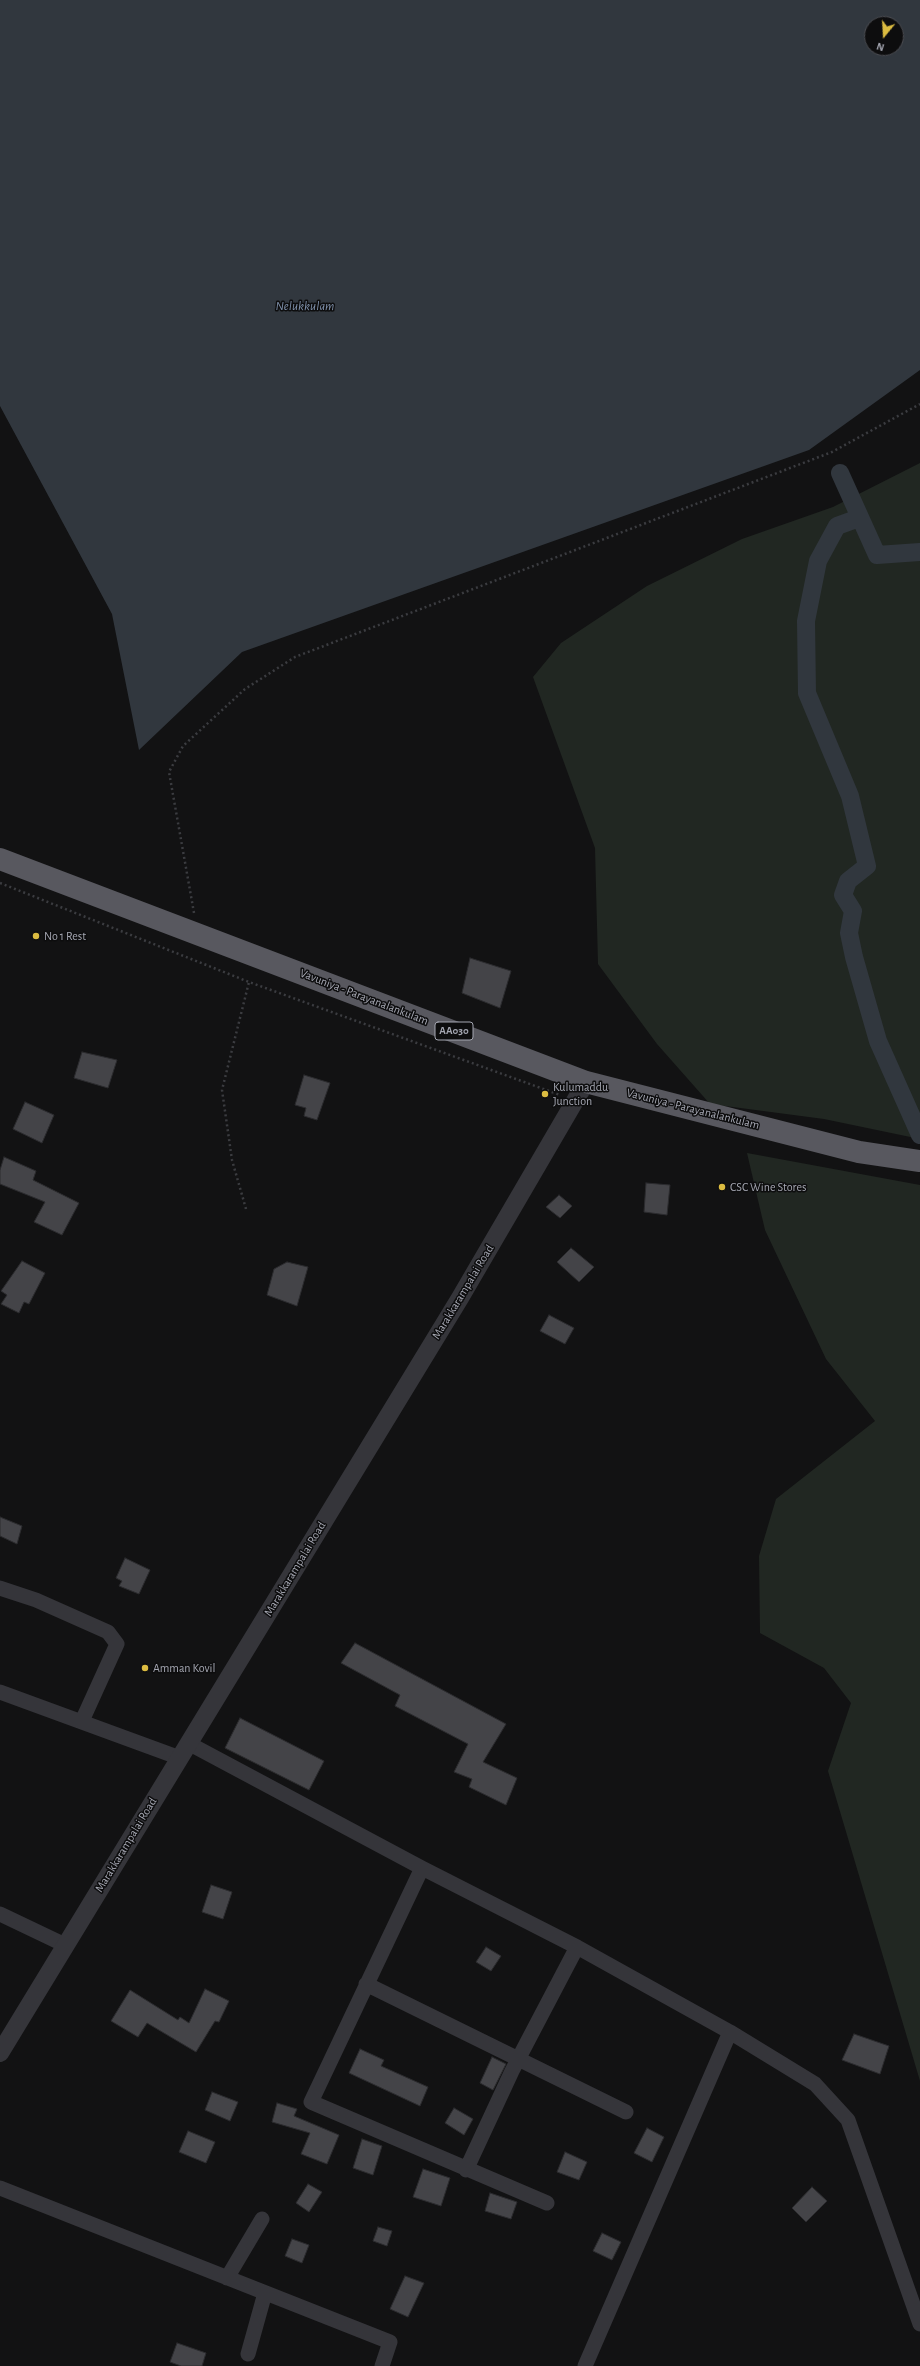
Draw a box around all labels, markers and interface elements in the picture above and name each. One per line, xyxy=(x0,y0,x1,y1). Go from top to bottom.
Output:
north arrow xyxy=(864,16,904,56)
text: N xyxy=(875,41,886,53)
water label: Nelukkulam xyxy=(276,298,334,314)
place label: No 1 Rest xyxy=(44,929,86,943)
marker: No 1 Rest xyxy=(31,931,41,941)
street label: Vavuniya - Parayanalankulam xyxy=(298,966,430,1028)
road number: AA030 xyxy=(435,1022,473,1040)
place label: Kulumaddu Junction xyxy=(553,1080,608,1108)
street label: Vavuniya - Parayanalankulam xyxy=(625,1085,761,1133)
marker: Kulumaddu Junction xyxy=(540,1089,550,1099)
place label: CSC Wine Stores xyxy=(730,1180,806,1194)
marker: CSC Wine Stores xyxy=(717,1182,727,1192)
street label: Marakkarampalai Road xyxy=(429,1242,497,1342)
street label: Marakkarampalai Road xyxy=(261,1519,329,1619)
place label: Amman Kovil xyxy=(153,1661,215,1675)
marker: Amman Kovil xyxy=(140,1663,150,1673)
street label: Marakkarampalai Road xyxy=(92,1795,160,1895)

